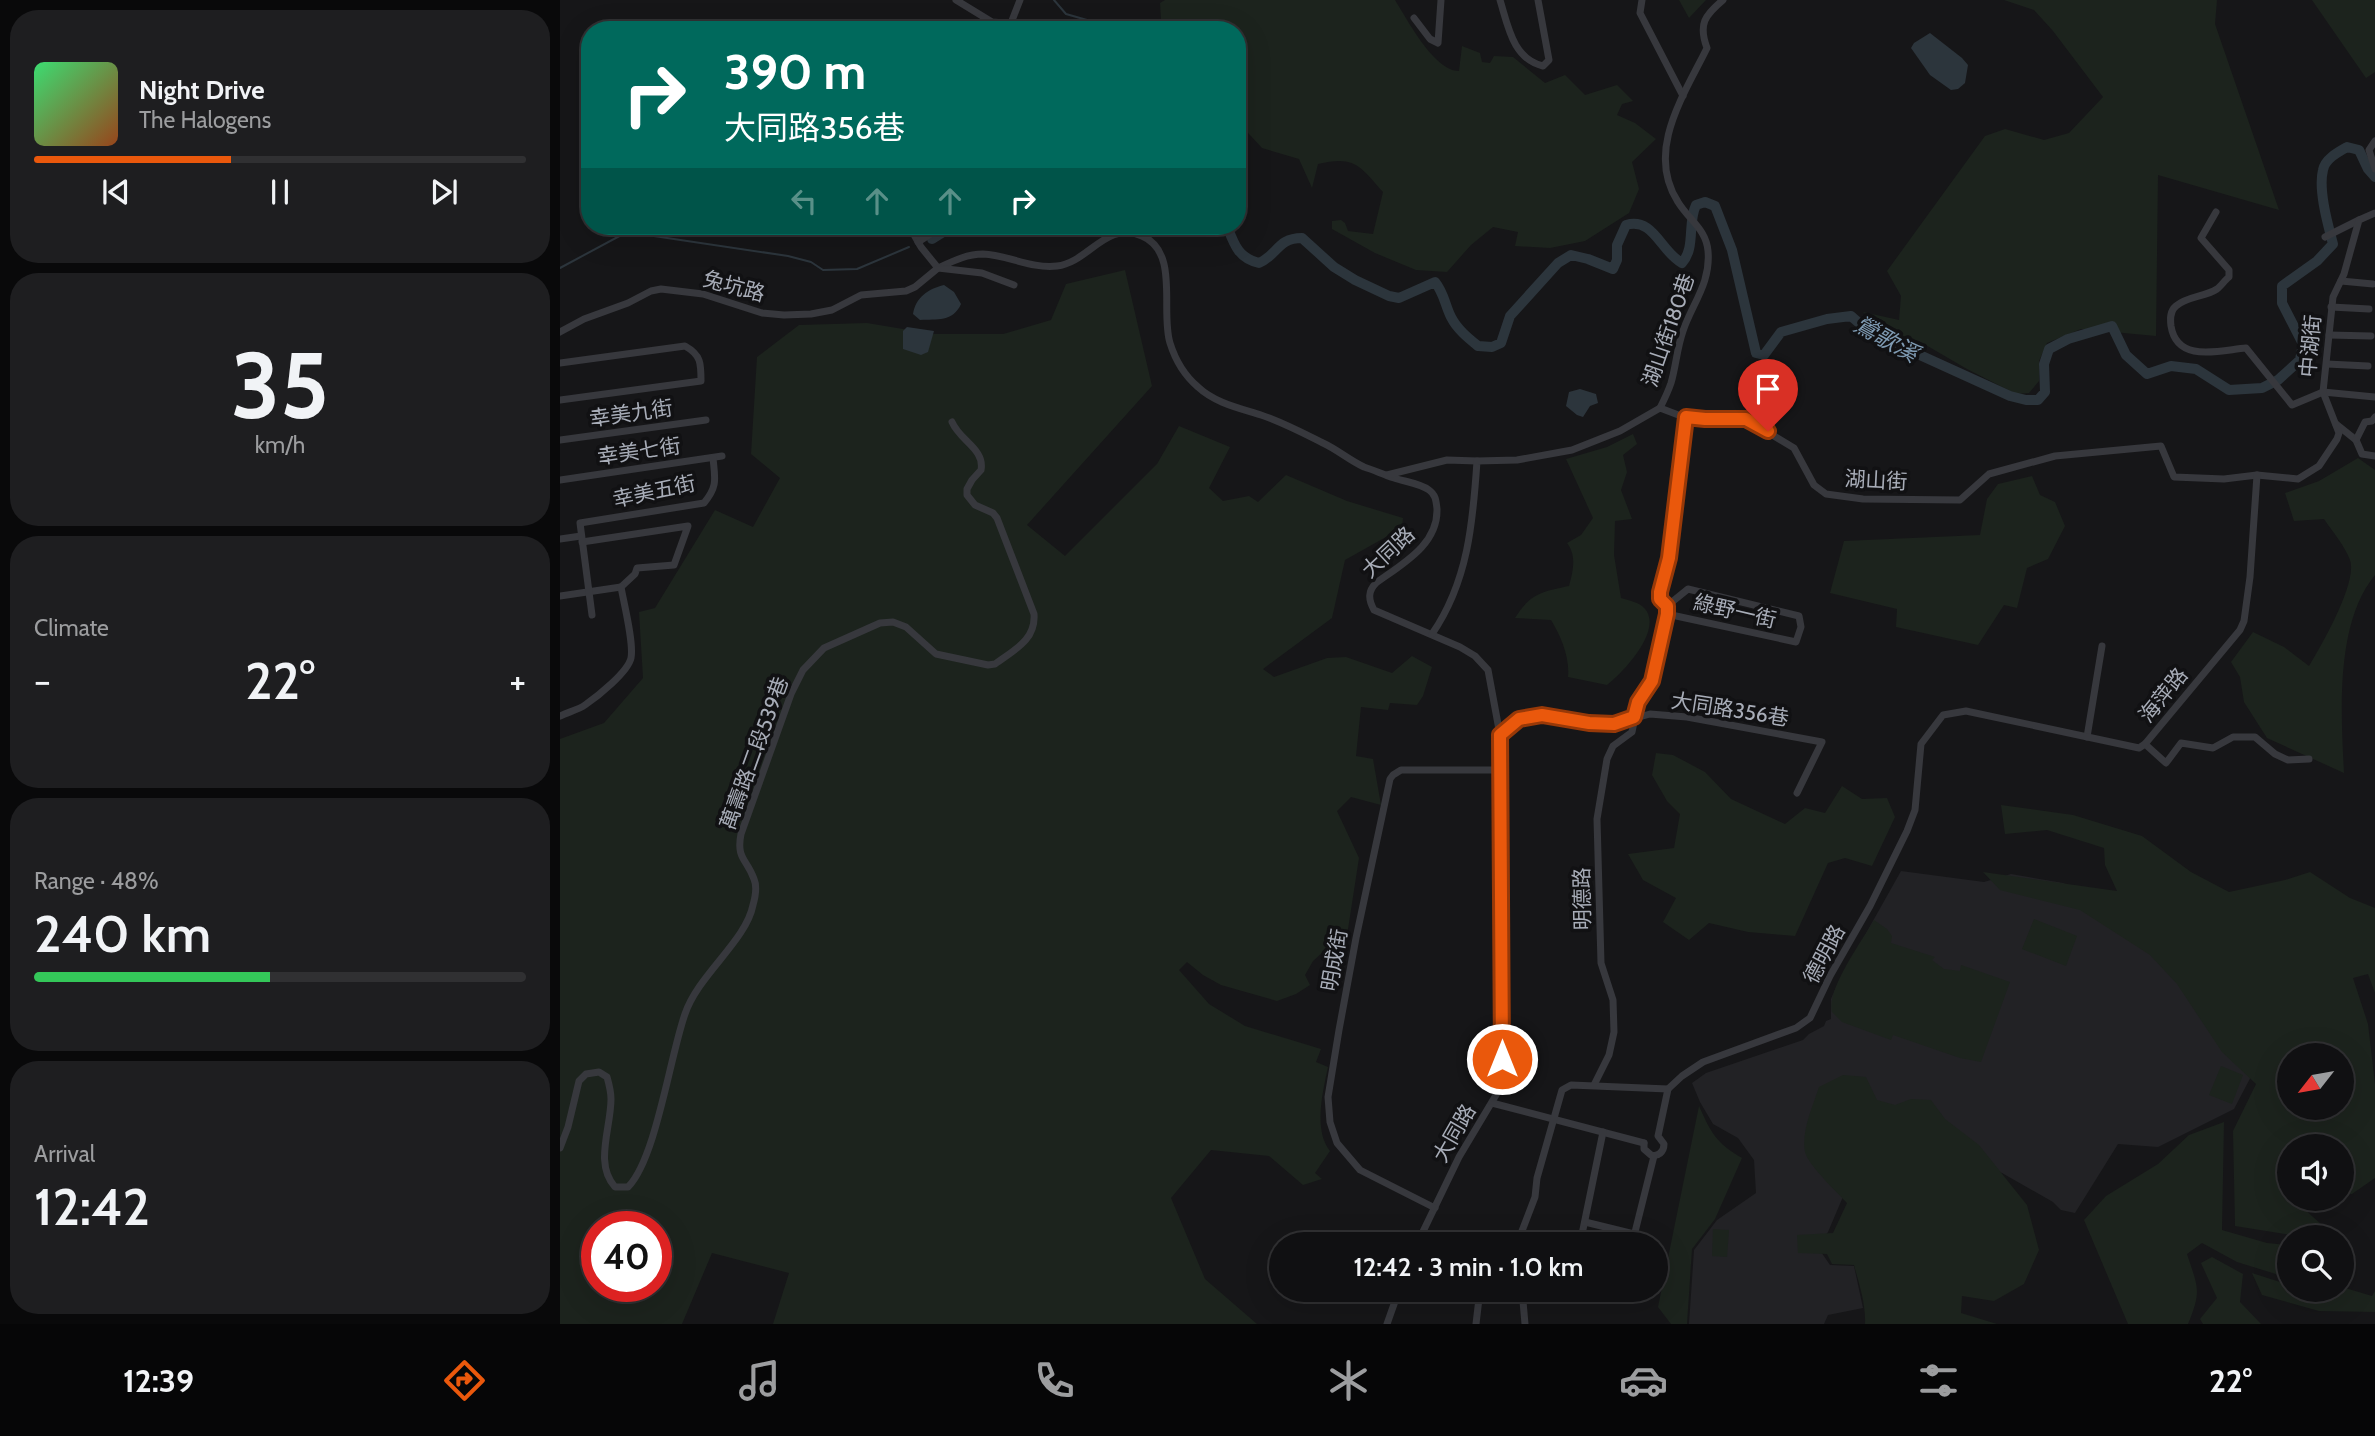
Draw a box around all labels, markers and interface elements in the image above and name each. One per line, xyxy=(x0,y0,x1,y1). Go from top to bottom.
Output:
text: 390 m xyxy=(724,42,866,101)
icon: right xyxy=(609,49,700,140)
text: Night Drive xyxy=(139,74,265,106)
text: The Halogens xyxy=(139,106,271,134)
text: 大同路356巷 xyxy=(724,108,905,147)
icon: previous xyxy=(97,173,135,211)
icon: pause xyxy=(261,173,299,211)
icon: next xyxy=(425,173,463,211)
icon: left xyxy=(785,182,823,220)
icon: ahead xyxy=(858,182,896,220)
icon: ahead xyxy=(931,182,969,220)
icon: right xyxy=(1004,182,1042,220)
street label: 兔坑路 xyxy=(700,266,768,306)
street label: 湖山街180巷 xyxy=(1637,270,1699,390)
water label: 鶯歌溪 xyxy=(1849,310,1926,369)
street label: 中湖街 xyxy=(2295,314,2325,378)
text: 35 xyxy=(231,330,329,441)
pin xyxy=(1738,359,1798,431)
icon: arrive xyxy=(1749,370,1787,408)
street label: 幸美九街 xyxy=(588,395,674,431)
text: km/h xyxy=(255,431,305,459)
street label: 幸美七街 xyxy=(596,433,682,469)
street label: 湖山街 xyxy=(1844,466,1908,494)
street label: 幸美五街 xyxy=(610,470,698,512)
street label: 大同路 xyxy=(1356,521,1420,583)
street label: 綠野一街 xyxy=(1691,589,1779,633)
text: Climate xyxy=(34,614,109,642)
text: 22° xyxy=(245,649,315,712)
text: − xyxy=(34,657,51,704)
text: + xyxy=(509,657,526,704)
street label: 海萍路 xyxy=(2133,663,2193,727)
street label: 萬壽路二段539巷 xyxy=(715,673,793,833)
street label: 大同路356巷 xyxy=(1669,687,1791,731)
text: Range · 48% xyxy=(34,867,159,895)
street label: 明德路 xyxy=(1569,867,1595,931)
text: 240 km xyxy=(34,902,211,965)
street label: 德明路 xyxy=(1798,920,1850,988)
street label: 明成街 xyxy=(1316,927,1352,993)
position arrow xyxy=(1465,1022,1539,1096)
north arrow xyxy=(2277,1043,2354,1120)
map controls xyxy=(2277,1043,2354,1302)
street label: 大同路 xyxy=(1427,1099,1481,1167)
button: sound xyxy=(2277,1134,2354,1211)
text: Arrival xyxy=(34,1140,95,1168)
text: 12:42 xyxy=(34,1175,150,1238)
speed limit sign: 40 xyxy=(581,1211,672,1302)
button: search xyxy=(2277,1225,2354,1302)
text: 12:42 · 3 min · 1.0 km xyxy=(1353,1251,1584,1283)
icon: directions xyxy=(440,1356,489,1405)
icon: music xyxy=(735,1356,784,1405)
icon: phone xyxy=(1030,1356,1079,1405)
icon: climate xyxy=(1324,1356,1373,1405)
icon: car xyxy=(1619,1356,1668,1405)
icon: filters xyxy=(1914,1356,1963,1405)
text: 12:39 xyxy=(123,1361,194,1400)
text: 22° xyxy=(2209,1361,2252,1400)

